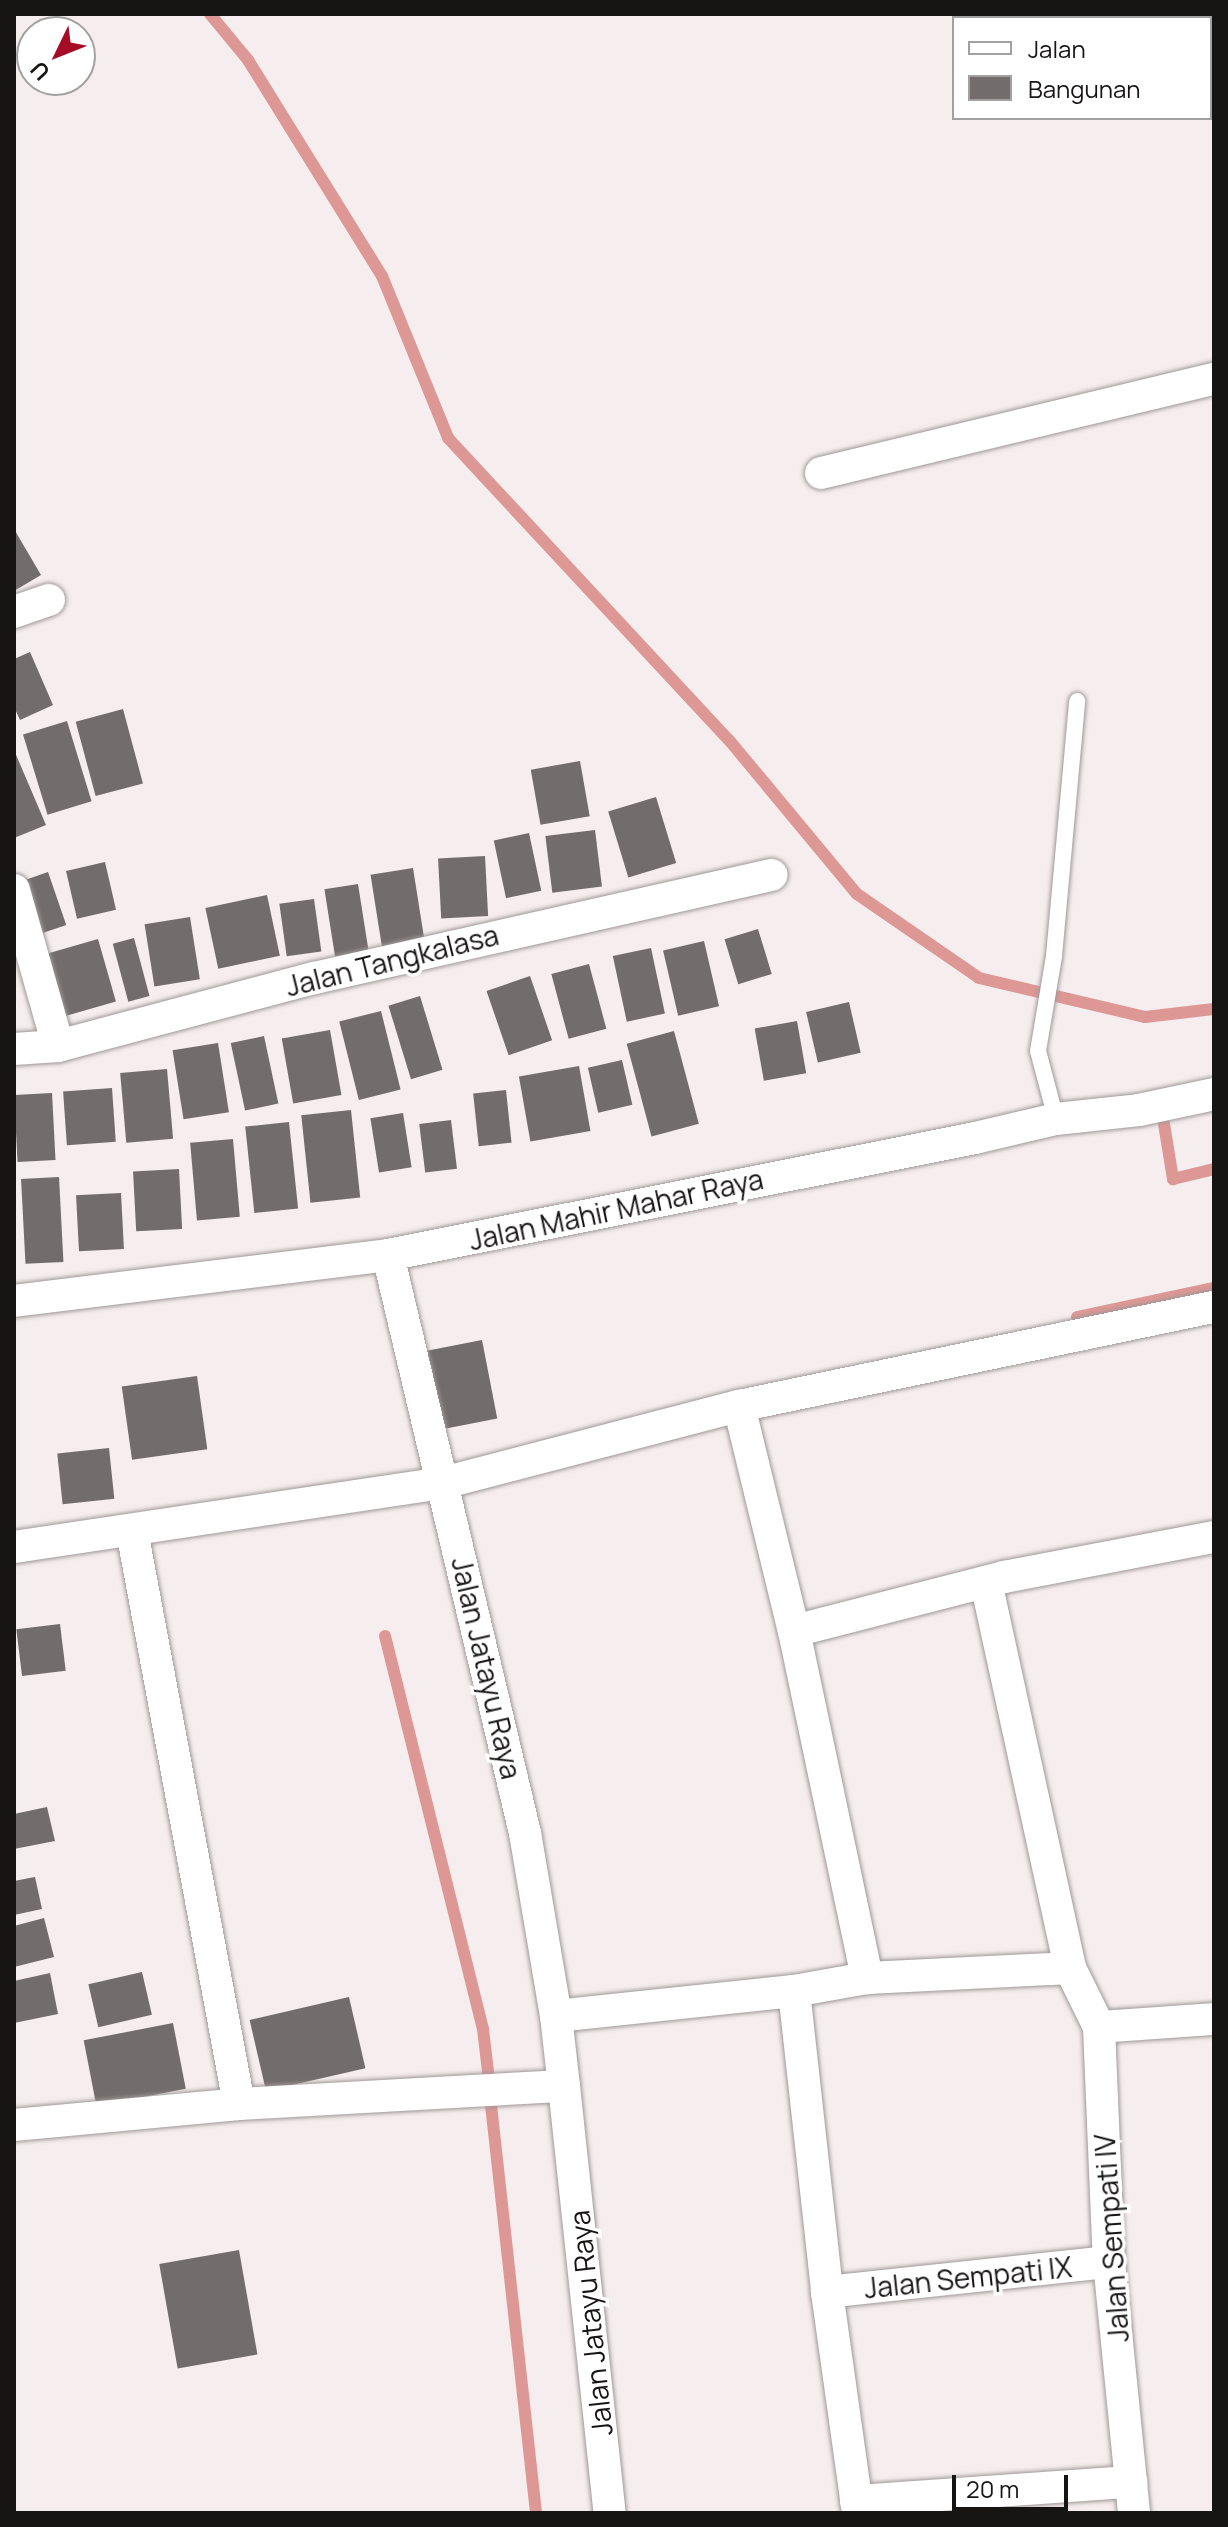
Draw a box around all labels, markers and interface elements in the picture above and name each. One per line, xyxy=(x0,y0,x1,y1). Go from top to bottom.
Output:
north arrow xyxy=(16,16,96,96)
legend xyxy=(952,16,1212,120)
text: Jalan xyxy=(1028,32,1086,65)
text: U xyxy=(24,55,56,87)
text: Bangunan xyxy=(1028,72,1141,105)
street label: Jalan Tangkalasa xyxy=(282,917,502,1003)
street label: Jalan Mahir Mahar Raya xyxy=(466,1161,766,1257)
street label: Jalan Jatayu Raya xyxy=(445,1554,529,1782)
street label: Jalan Sempati IV xyxy=(1087,2133,1135,2343)
street label: Jalan Jatayu Raya xyxy=(561,2209,619,2437)
street label: Jalan Sempati IX xyxy=(862,2249,1074,2305)
scale bar xyxy=(956,2459,1072,2509)
text: 20 m xyxy=(966,2472,1019,2505)

